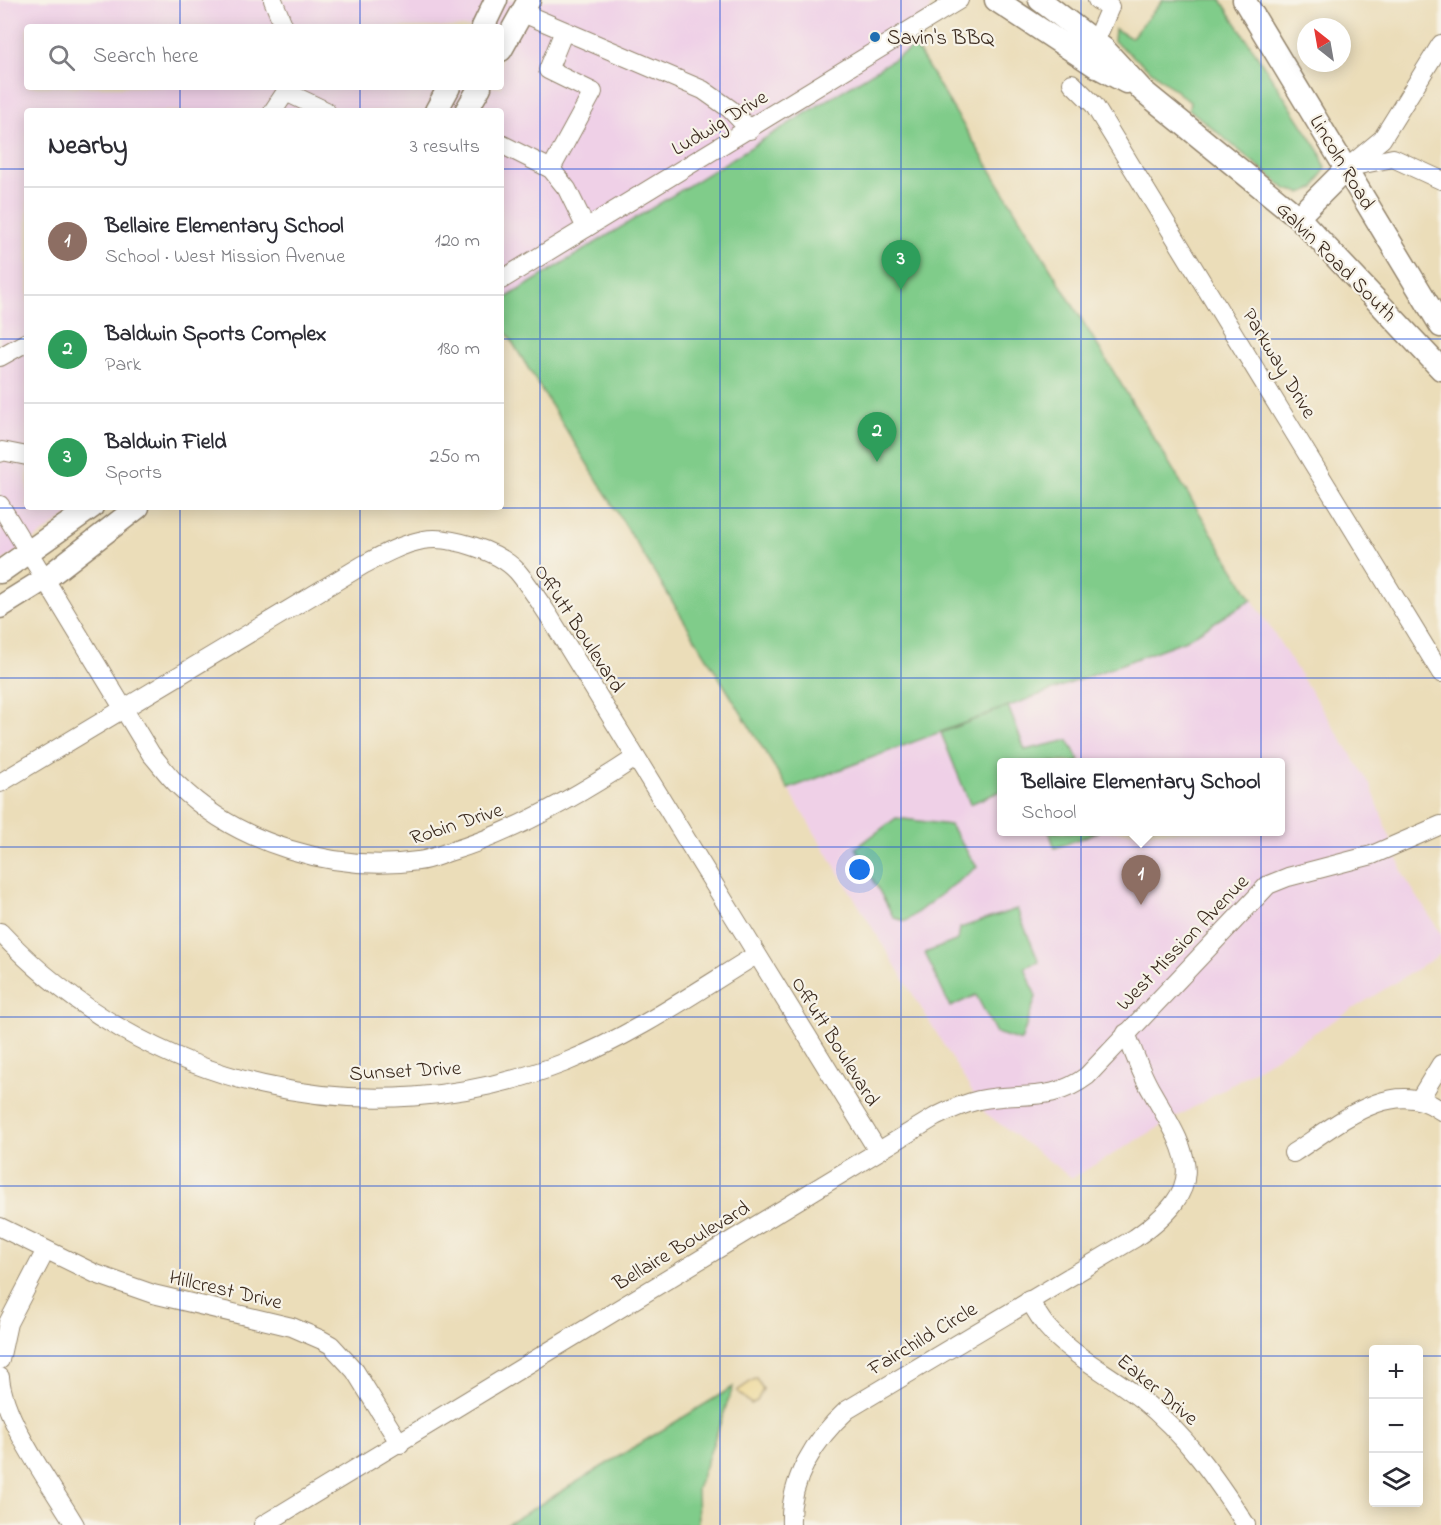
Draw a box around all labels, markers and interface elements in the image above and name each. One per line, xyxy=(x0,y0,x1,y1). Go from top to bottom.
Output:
north arrow xyxy=(1297,18,1351,72)
search box xyxy=(24,24,504,90)
place label: Savin's BBQ xyxy=(887,24,994,54)
marker: Savin's BBQ xyxy=(868,30,882,44)
icon: search xyxy=(45,41,78,74)
text: Search here xyxy=(93,41,198,73)
street label: Ludwig Drive xyxy=(666,83,775,166)
street label: Lincoln Road xyxy=(1301,110,1382,216)
text: Nearby xyxy=(48,128,127,166)
text: 3 results xyxy=(410,133,480,162)
street label: Galvin Road South xyxy=(1268,195,1403,330)
text: Bellaire Elementary School xyxy=(105,211,344,243)
text: 1 xyxy=(64,227,71,256)
text: 120 m xyxy=(435,227,480,256)
pin: 3 xyxy=(882,240,920,290)
text: School · West Mission Avenue xyxy=(105,243,345,272)
street label: Parkway Drive xyxy=(1232,303,1323,426)
text: Baldwin Sports Complex xyxy=(105,319,326,351)
text: 2 xyxy=(63,335,72,364)
text: 180 m xyxy=(437,335,480,364)
text: Park xyxy=(105,351,141,380)
pin: 2 xyxy=(858,412,896,462)
text: Baldwin Field xyxy=(105,427,227,459)
text: 3 xyxy=(63,443,72,472)
text: 250 m xyxy=(429,443,480,472)
text: Sports xyxy=(105,459,162,488)
street label: Offutt Boulevard xyxy=(525,559,631,699)
popup xyxy=(997,758,1285,836)
text: Bellaire Elementary School xyxy=(1022,767,1260,799)
street label: Robin Drive xyxy=(406,796,508,854)
text: School xyxy=(1022,799,1076,828)
your location xyxy=(845,855,874,884)
pin: 1 xyxy=(1122,856,1160,905)
street label: West Mission Avenue xyxy=(1110,868,1257,1018)
street label: Offutt Boulevard xyxy=(782,971,886,1113)
street label: Sunset Drive xyxy=(348,1054,462,1090)
street label: Bellaire Boulevard xyxy=(607,1194,756,1300)
street label: Hillcrest Drive xyxy=(166,1263,286,1319)
street label: Fairchild Circle xyxy=(862,1295,984,1385)
map controls xyxy=(1369,1345,1423,1507)
button: + xyxy=(1369,1345,1423,1399)
street label: Eaker Drive xyxy=(1109,1347,1204,1434)
button: − xyxy=(1369,1399,1423,1453)
button: layers xyxy=(1369,1453,1423,1507)

